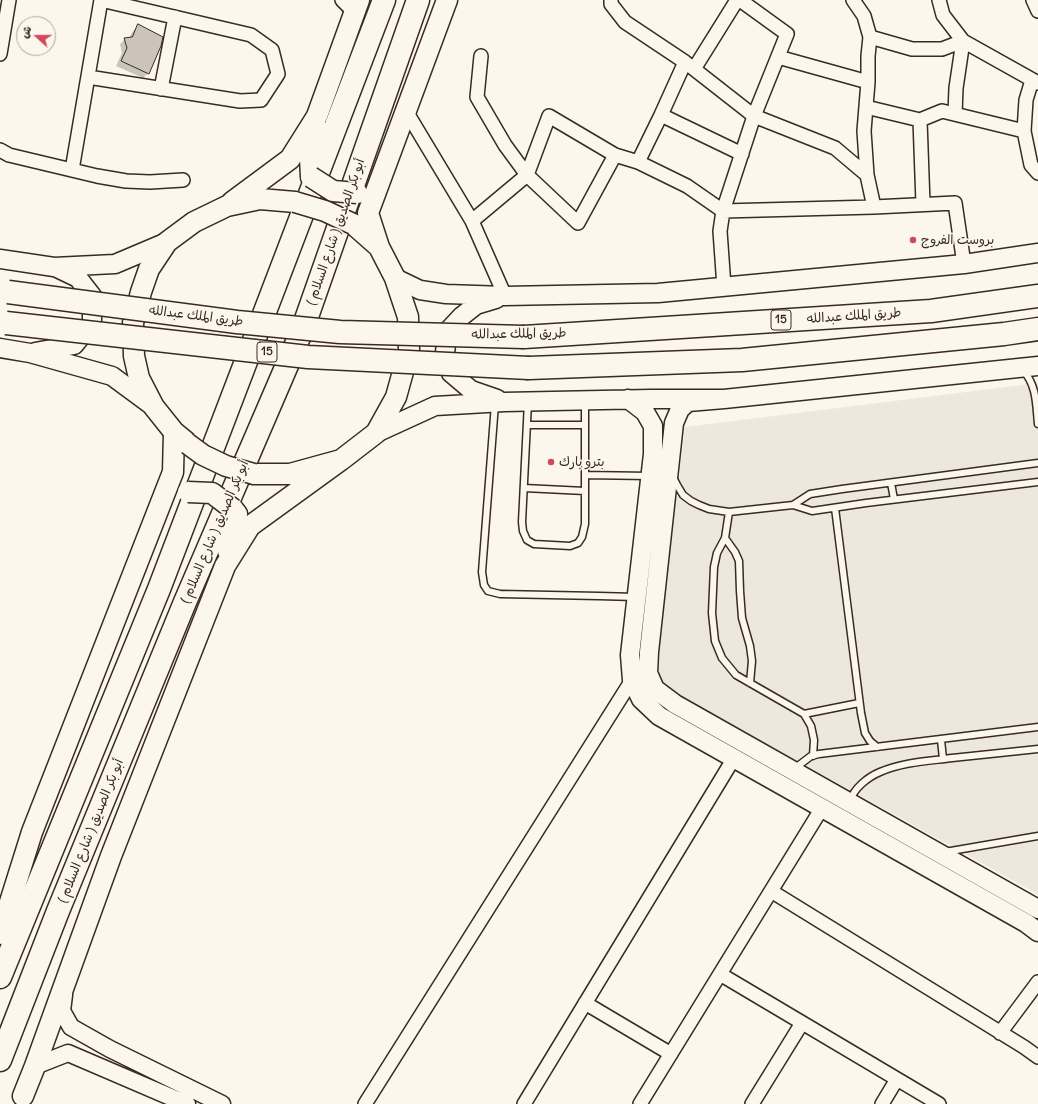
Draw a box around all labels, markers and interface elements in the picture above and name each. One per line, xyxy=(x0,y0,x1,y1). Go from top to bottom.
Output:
north arrow xyxy=(16,16,56,56)
text: ش xyxy=(17,24,34,40)
street label: ( شارع السلام ) أبو بكر الصديق xyxy=(304,157,368,307)
place label: بروست الفروج xyxy=(921,232,994,248)
marker: بروست الفروج xyxy=(908,235,918,245)
street label: طريق الملك عبدالله xyxy=(148,302,244,330)
street label: طريق الملك عبدالله xyxy=(806,305,902,327)
road number: 15 xyxy=(771,310,791,330)
street label: طريق الملك عبدالله xyxy=(471,325,567,343)
road number: 15 xyxy=(257,342,277,362)
place label: بترو بارك xyxy=(559,454,604,470)
marker: بترو بارك xyxy=(546,457,556,467)
street label: ( شارع السلام ) أبو بكر الصديق xyxy=(178,458,252,606)
street label: ( شارع السلام ) أبو بكر الصديق xyxy=(55,757,127,905)

